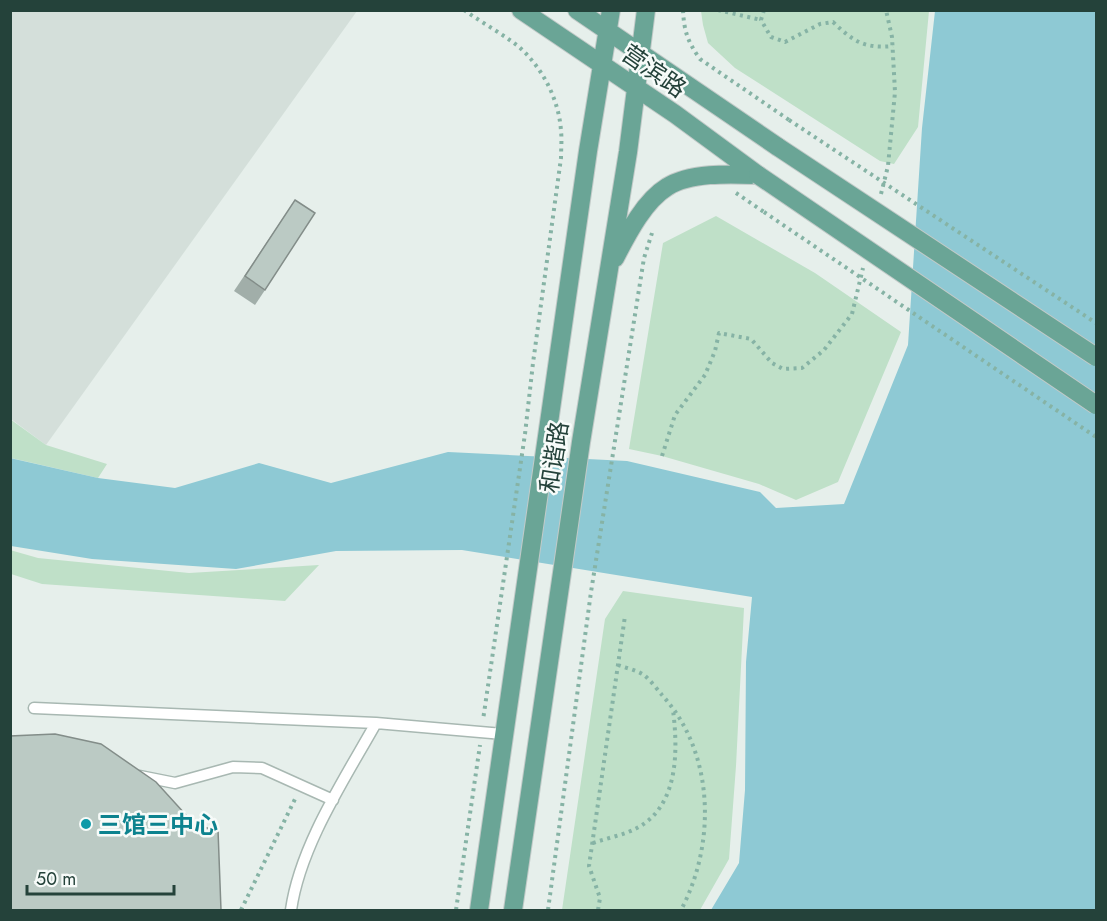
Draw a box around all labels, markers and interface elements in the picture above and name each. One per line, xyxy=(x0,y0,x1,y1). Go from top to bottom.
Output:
street label: 营滨路 xyxy=(614,36,694,106)
street label: 和谐路 xyxy=(531,419,577,495)
place label: 三馆三中心 xyxy=(98,807,218,842)
marker: 三馆三中心 xyxy=(79,817,93,831)
scale bar xyxy=(27,858,174,896)
text: 50 m xyxy=(36,866,76,892)

